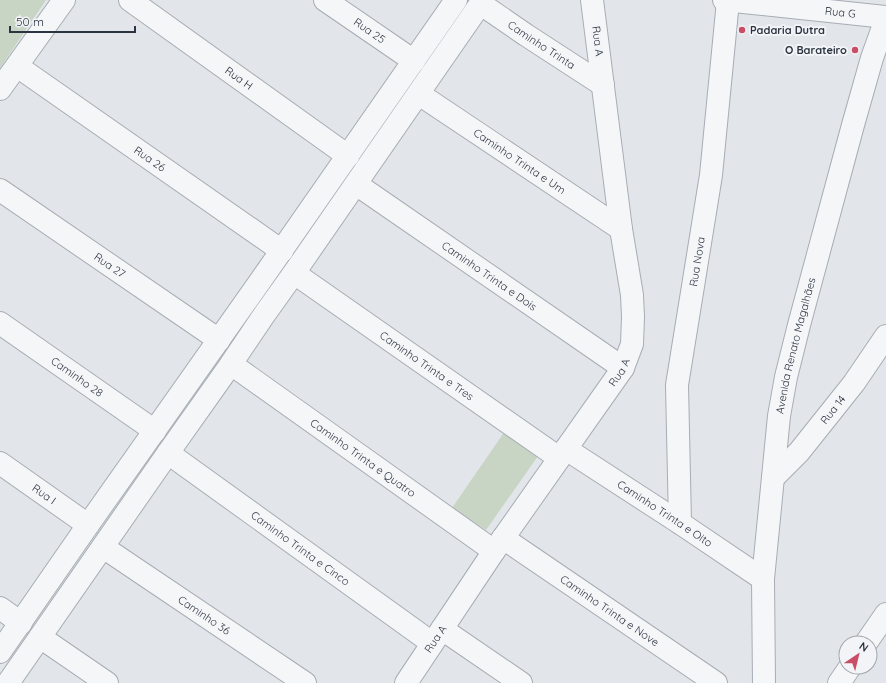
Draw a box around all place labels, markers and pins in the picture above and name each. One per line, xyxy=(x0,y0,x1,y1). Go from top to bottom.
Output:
place label: Padaria Dutra xyxy=(750,23,825,37)
marker: Padaria Dutra xyxy=(737,25,747,35)
place label: O Barateiro xyxy=(785,43,847,57)
marker: O Barateiro xyxy=(850,45,860,55)

